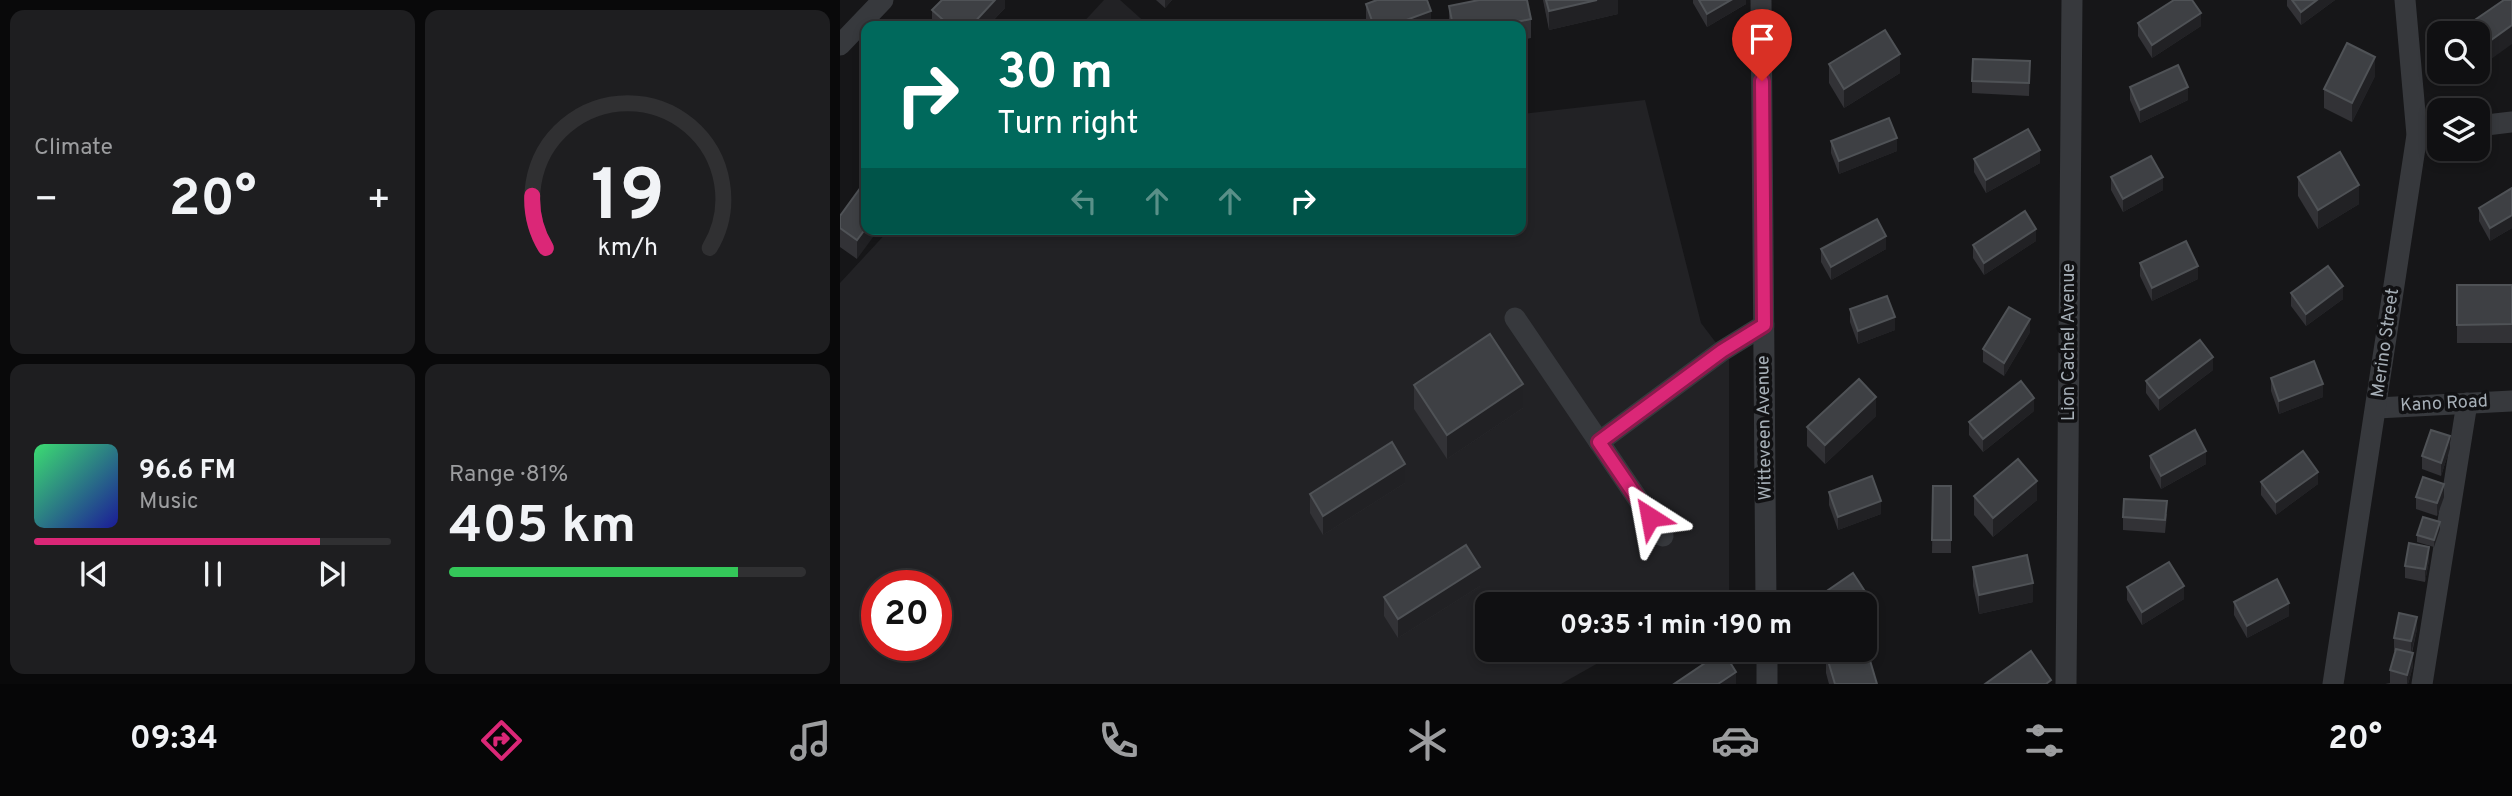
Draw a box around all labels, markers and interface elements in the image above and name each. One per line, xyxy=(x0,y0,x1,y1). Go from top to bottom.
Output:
pin xyxy=(1732,9,1792,81)
icon: arrive xyxy=(1743,20,1781,58)
map controls xyxy=(2427,21,2490,161)
button: search xyxy=(2427,21,2490,84)
text: 30 m xyxy=(997,44,1113,106)
icon: right xyxy=(882,49,973,140)
button: layers xyxy=(2427,98,2490,161)
text: Turn right xyxy=(997,105,1139,145)
text: Climate xyxy=(34,134,113,163)
text: 19 xyxy=(591,154,664,246)
text: 20° xyxy=(169,168,256,234)
text: − xyxy=(34,177,59,226)
text: + xyxy=(366,177,391,226)
icon: left xyxy=(1065,182,1103,220)
icon: ahead xyxy=(1138,182,1176,220)
icon: ahead xyxy=(1211,182,1249,220)
icon: right xyxy=(1284,182,1322,220)
text: km/h xyxy=(597,233,658,265)
street label: Lion Cachel Avenue xyxy=(2058,263,2081,421)
street label: Merino Street xyxy=(2367,287,2405,399)
street label: Witteveen Avenue xyxy=(1752,355,1778,501)
street label: Kano Road xyxy=(2400,390,2488,418)
text: 96.6 FM xyxy=(139,455,236,488)
text: Range · 81% xyxy=(449,461,568,490)
position arrow xyxy=(1613,480,1687,554)
text: Music xyxy=(139,488,199,517)
text: 405 km xyxy=(449,495,636,561)
icon: previous xyxy=(75,555,113,593)
icon: pause xyxy=(194,555,232,593)
icon: next xyxy=(313,555,351,593)
speed limit sign: 20 xyxy=(861,570,952,661)
text: 09:35 · 1 min · 190 m xyxy=(1560,610,1792,643)
icon: directions xyxy=(477,716,526,765)
icon: music xyxy=(786,716,835,765)
icon: phone xyxy=(1094,716,1143,765)
icon: climate xyxy=(1403,716,1452,765)
icon: car xyxy=(1711,716,1760,765)
icon: filters xyxy=(2020,716,2069,765)
text: 09:34 xyxy=(130,720,218,760)
text: 20° xyxy=(2328,720,2382,760)

